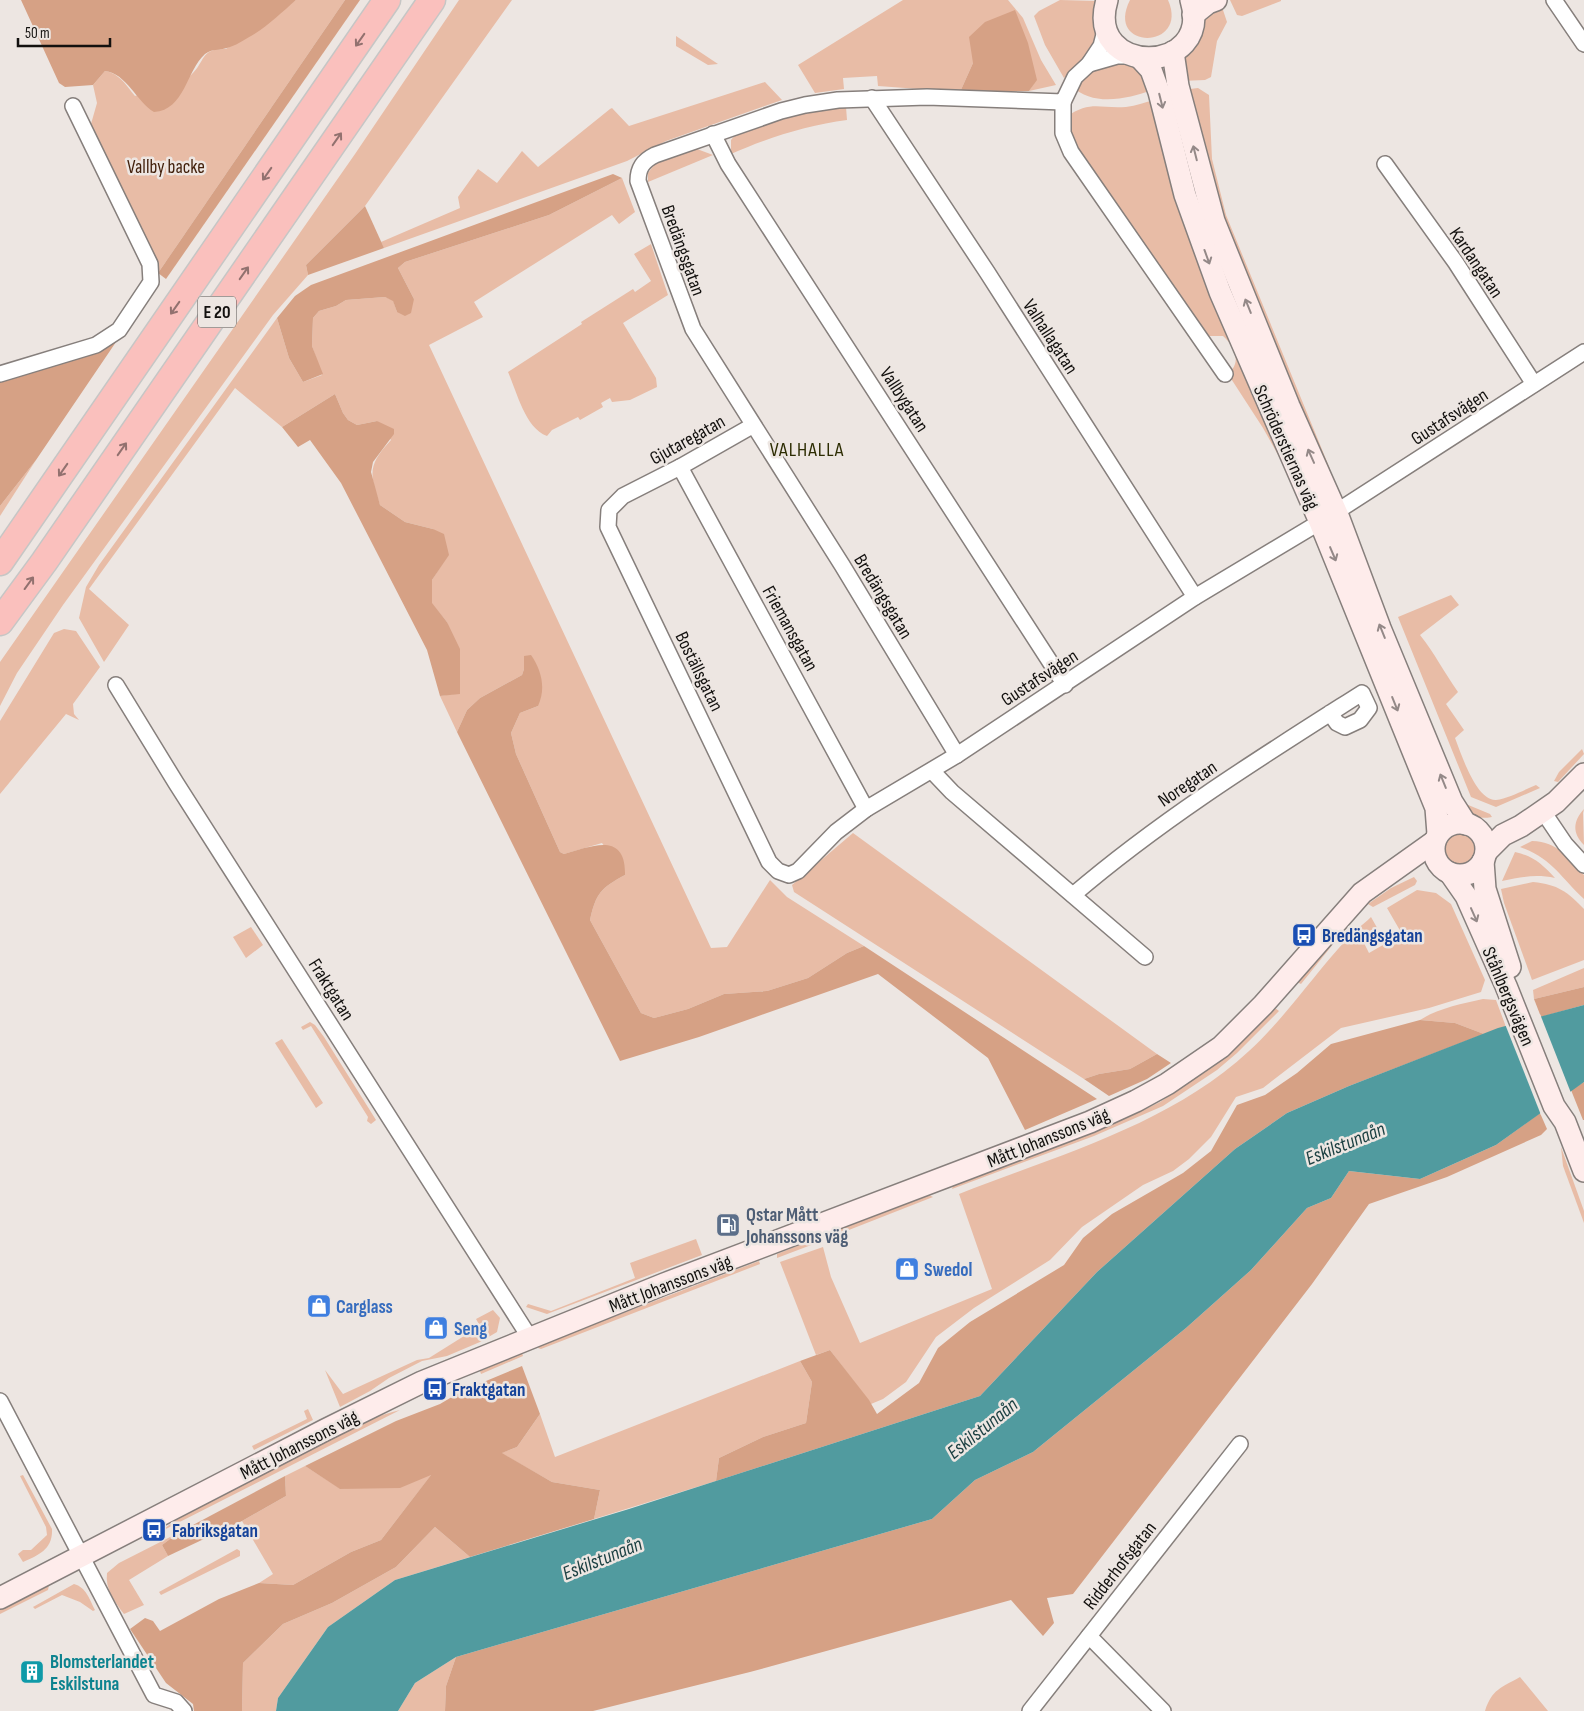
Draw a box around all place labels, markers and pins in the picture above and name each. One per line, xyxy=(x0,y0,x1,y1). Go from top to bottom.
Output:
bus stop icon: Bredängsgatan xyxy=(1291,922,1317,948)
place label: Bredängsgatan xyxy=(1322,925,1423,948)
place label: Qstar Mått Johanssons väg xyxy=(745,1204,848,1249)
fuel station icon: Qstar Mått Johanssons väg xyxy=(715,1212,741,1238)
shop icon: Swedol xyxy=(894,1256,920,1282)
place label: Swedol xyxy=(924,1259,972,1282)
shop icon: Carglass xyxy=(306,1293,332,1319)
place label: Carglass xyxy=(336,1296,393,1319)
shop icon: Seng xyxy=(423,1315,449,1341)
place label: Seng xyxy=(454,1318,487,1341)
bus stop icon: Fraktgatan xyxy=(422,1376,448,1402)
place label: Fraktgatan xyxy=(452,1379,526,1402)
bus stop icon: Fabriksgatan xyxy=(141,1517,167,1543)
place label: Fabriksgatan xyxy=(172,1520,258,1543)
place label: Blomsterlandet Eskilstuna xyxy=(50,1651,154,1696)
building icon: Blomsterlandet Eskilstuna xyxy=(19,1659,45,1685)

